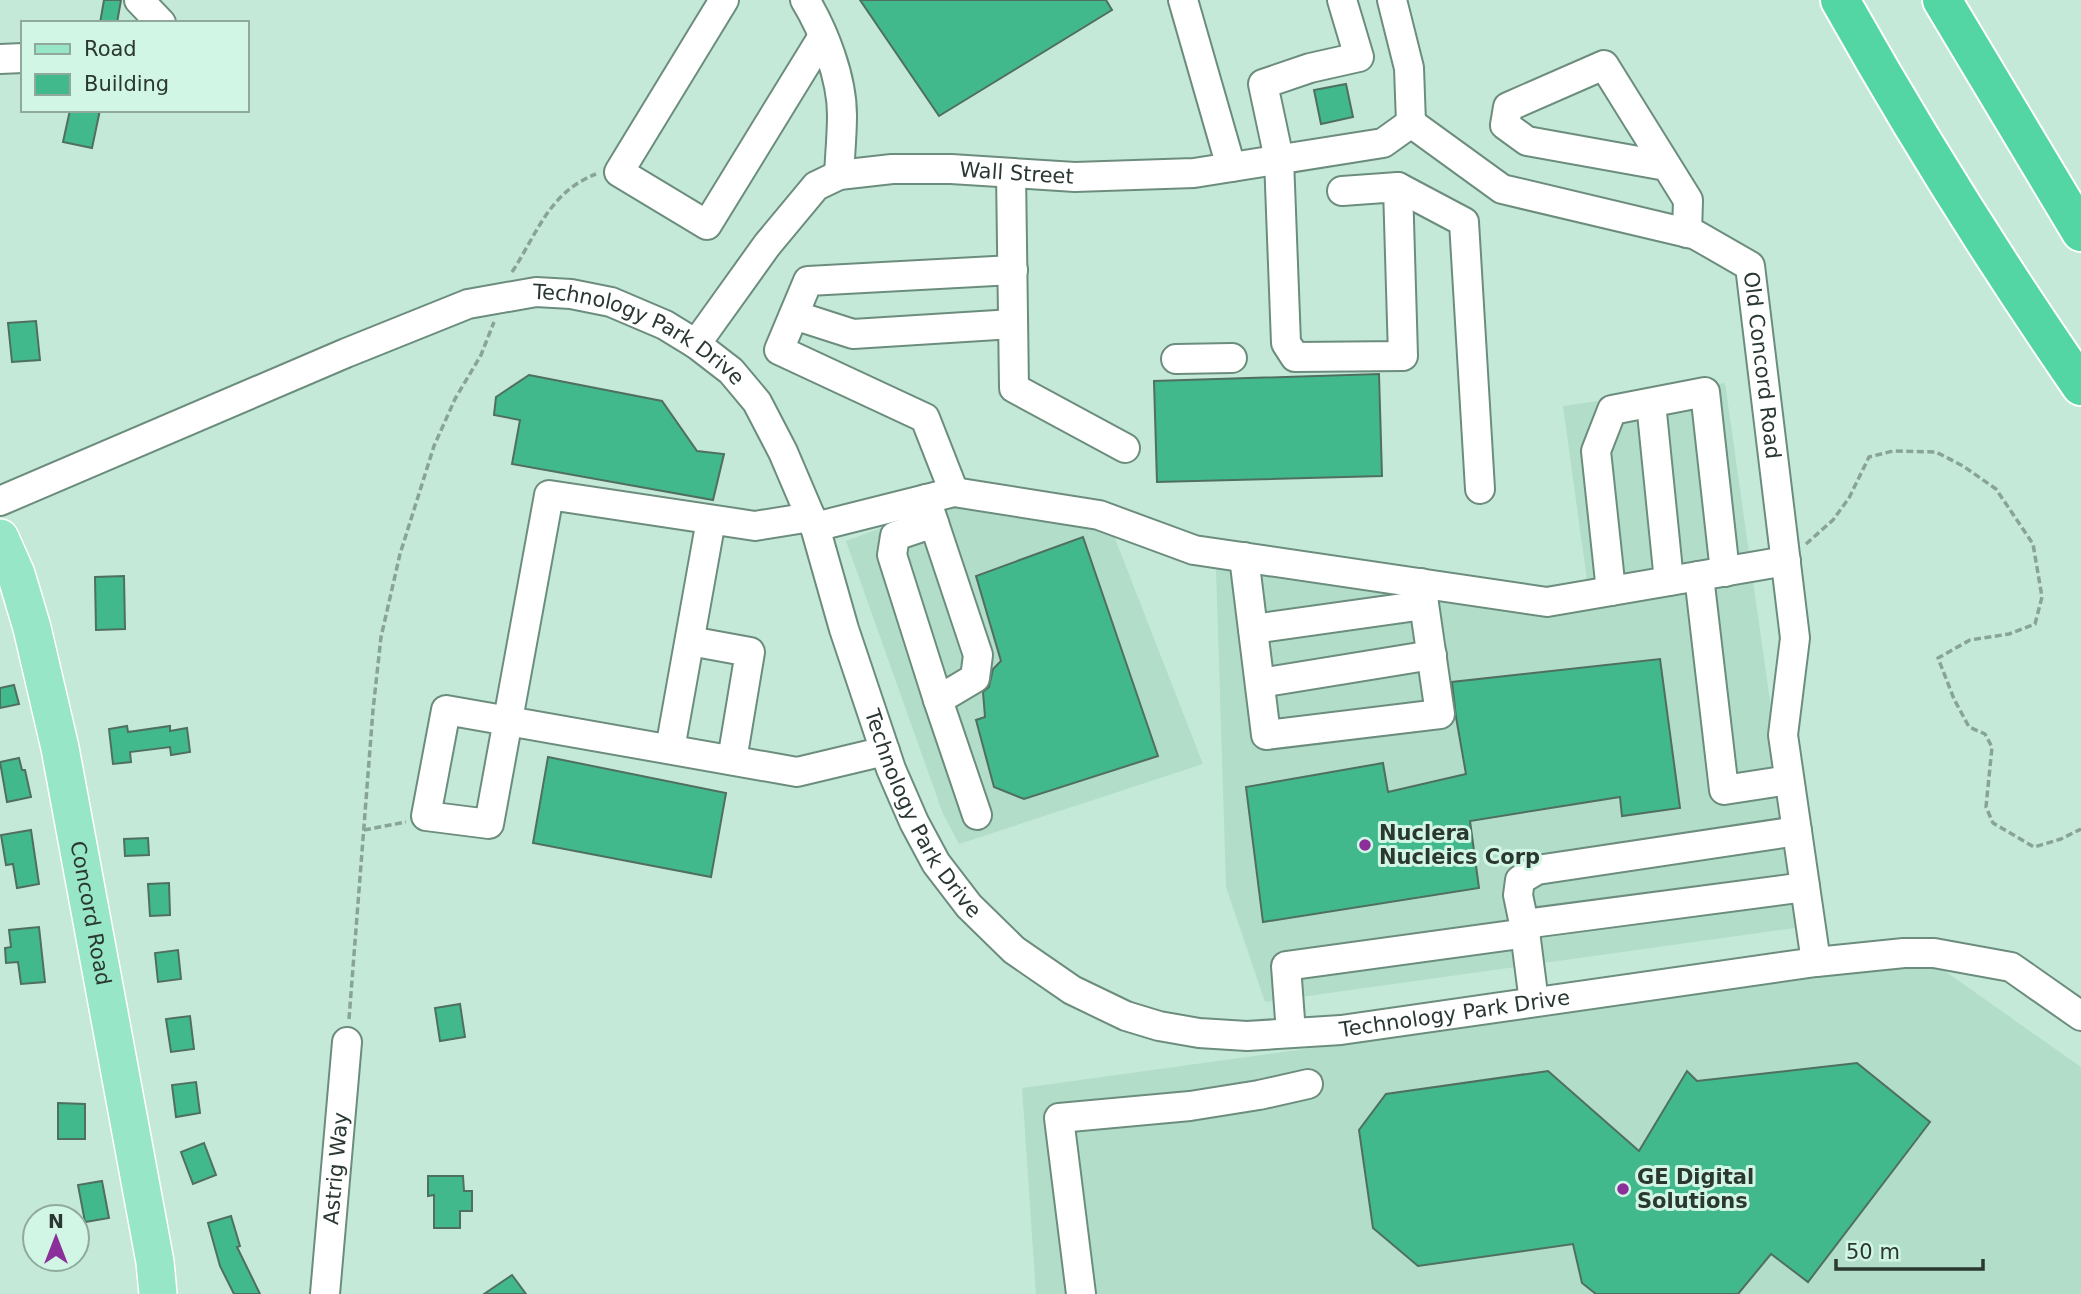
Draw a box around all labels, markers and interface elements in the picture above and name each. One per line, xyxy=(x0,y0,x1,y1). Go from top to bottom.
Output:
legend xyxy=(21,21,248,112)
text: Road xyxy=(84,37,137,61)
text: Building xyxy=(84,72,169,96)
street label: Wall Street xyxy=(959,158,1074,189)
street label: Old Concord Road xyxy=(1739,270,1785,460)
street label: Technology Park Drive xyxy=(531,280,749,390)
street label: Technology Park Drive xyxy=(859,705,986,923)
place label: Nuclera Nucleics Corp xyxy=(1379,821,1540,869)
marker: Nuclera Nucleics Corp xyxy=(1357,837,1373,853)
street label: Concord Road xyxy=(65,839,116,987)
street label: Technology Park Drive xyxy=(1337,985,1571,1042)
street label: Astrig Way xyxy=(319,1111,353,1226)
place label: GE Digital Solutions xyxy=(1637,1165,1754,1213)
marker: GE Digital Solutions xyxy=(1615,1181,1631,1197)
north arrow xyxy=(21,1203,91,1273)
text: N xyxy=(48,1210,64,1232)
scale bar xyxy=(1836,1228,1983,1272)
text: 50 m xyxy=(1846,1240,1900,1264)

